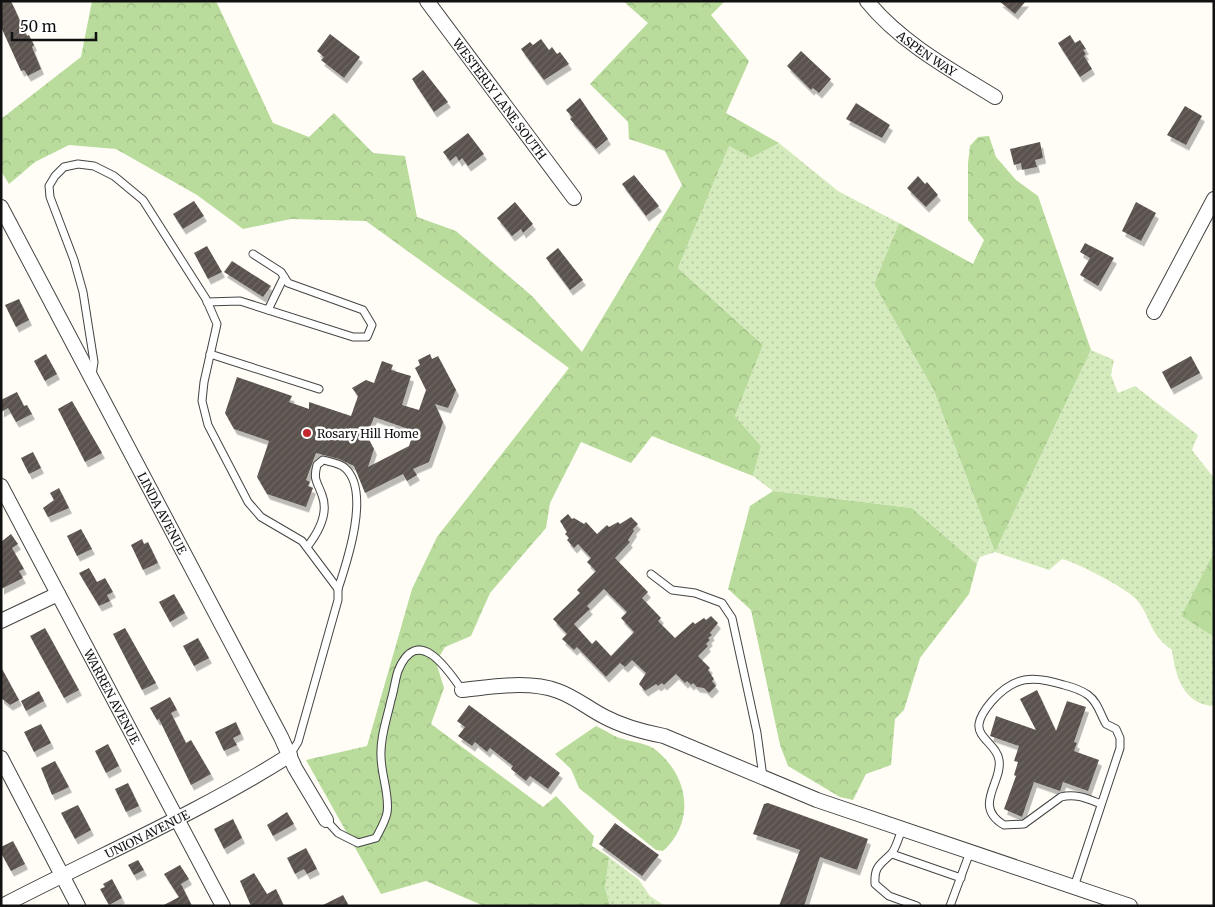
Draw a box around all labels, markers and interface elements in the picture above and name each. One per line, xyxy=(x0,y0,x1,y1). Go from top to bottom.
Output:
scale bar xyxy=(12,10,96,42)
text: 50 m xyxy=(20,17,57,36)
street label: ASPEN WAY xyxy=(893,27,960,79)
street label: WESTERLY LANE SOUTH xyxy=(449,34,550,163)
place label: Rosary Hill Home xyxy=(317,426,419,441)
marker: Rosary Hill Home xyxy=(301,427,313,439)
street label: LINDA AVENUE xyxy=(135,469,191,557)
street label: WARREN AVENUE xyxy=(81,646,144,747)
street label: UNION AVENUE xyxy=(102,806,192,861)

